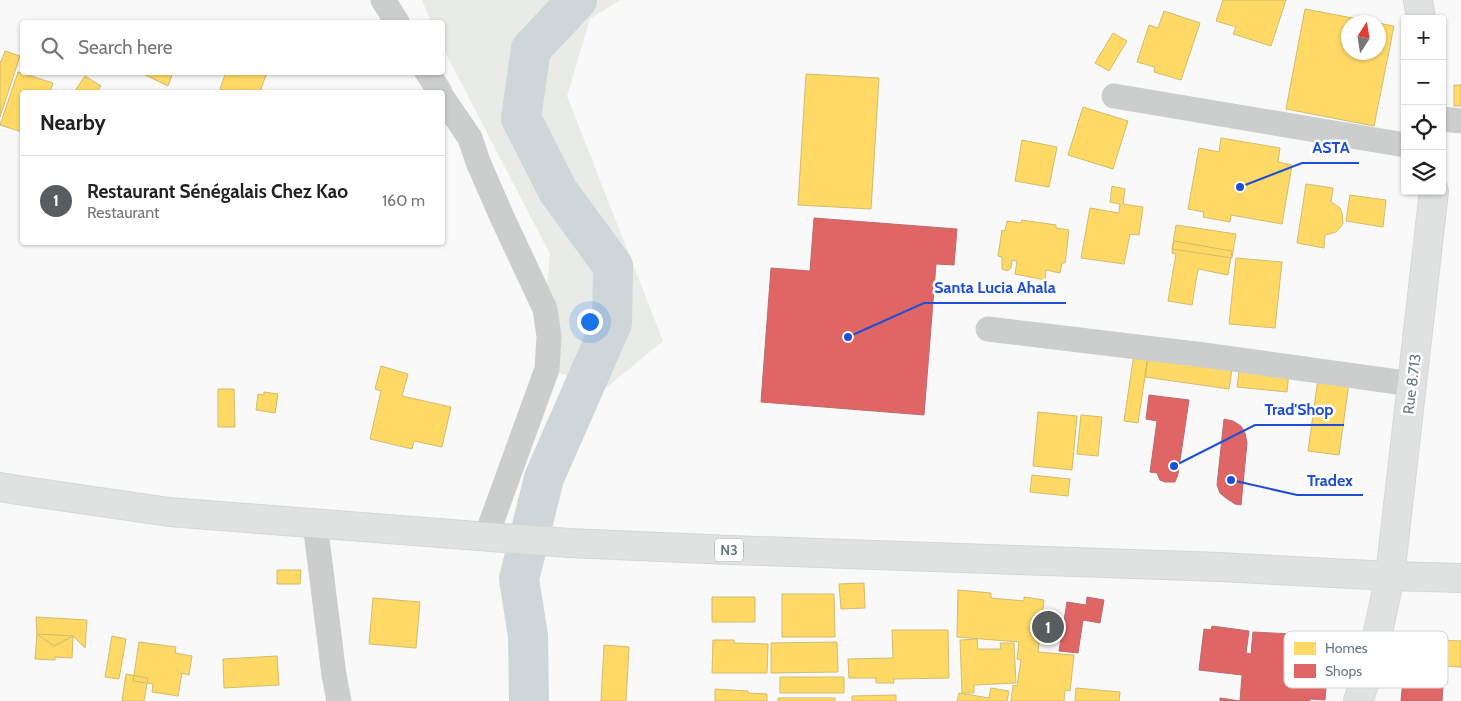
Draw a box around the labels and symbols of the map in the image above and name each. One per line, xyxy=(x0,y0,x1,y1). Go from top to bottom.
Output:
north arrow xyxy=(1341,15,1386,60)
callout: ASTA xyxy=(1302,132,1359,163)
text: ASTA xyxy=(1312,138,1350,157)
callout: Santa Lucia Ahala xyxy=(924,272,1066,303)
text: Santa Lucia Ahala xyxy=(934,278,1056,297)
your location xyxy=(577,309,603,335)
street label: Rue 8.713 xyxy=(1399,353,1425,415)
callout: Trad'Shop xyxy=(1255,394,1344,425)
text: Trad'Shop xyxy=(1264,400,1334,419)
callout: Tradex xyxy=(1297,464,1363,495)
text: Tradex xyxy=(1307,471,1353,490)
road number: N3 xyxy=(715,538,743,562)
pin: 1 xyxy=(1032,608,1064,646)
legend xyxy=(1284,631,1448,688)
text: Homes xyxy=(1325,639,1368,657)
text: Shops xyxy=(1325,662,1362,680)

